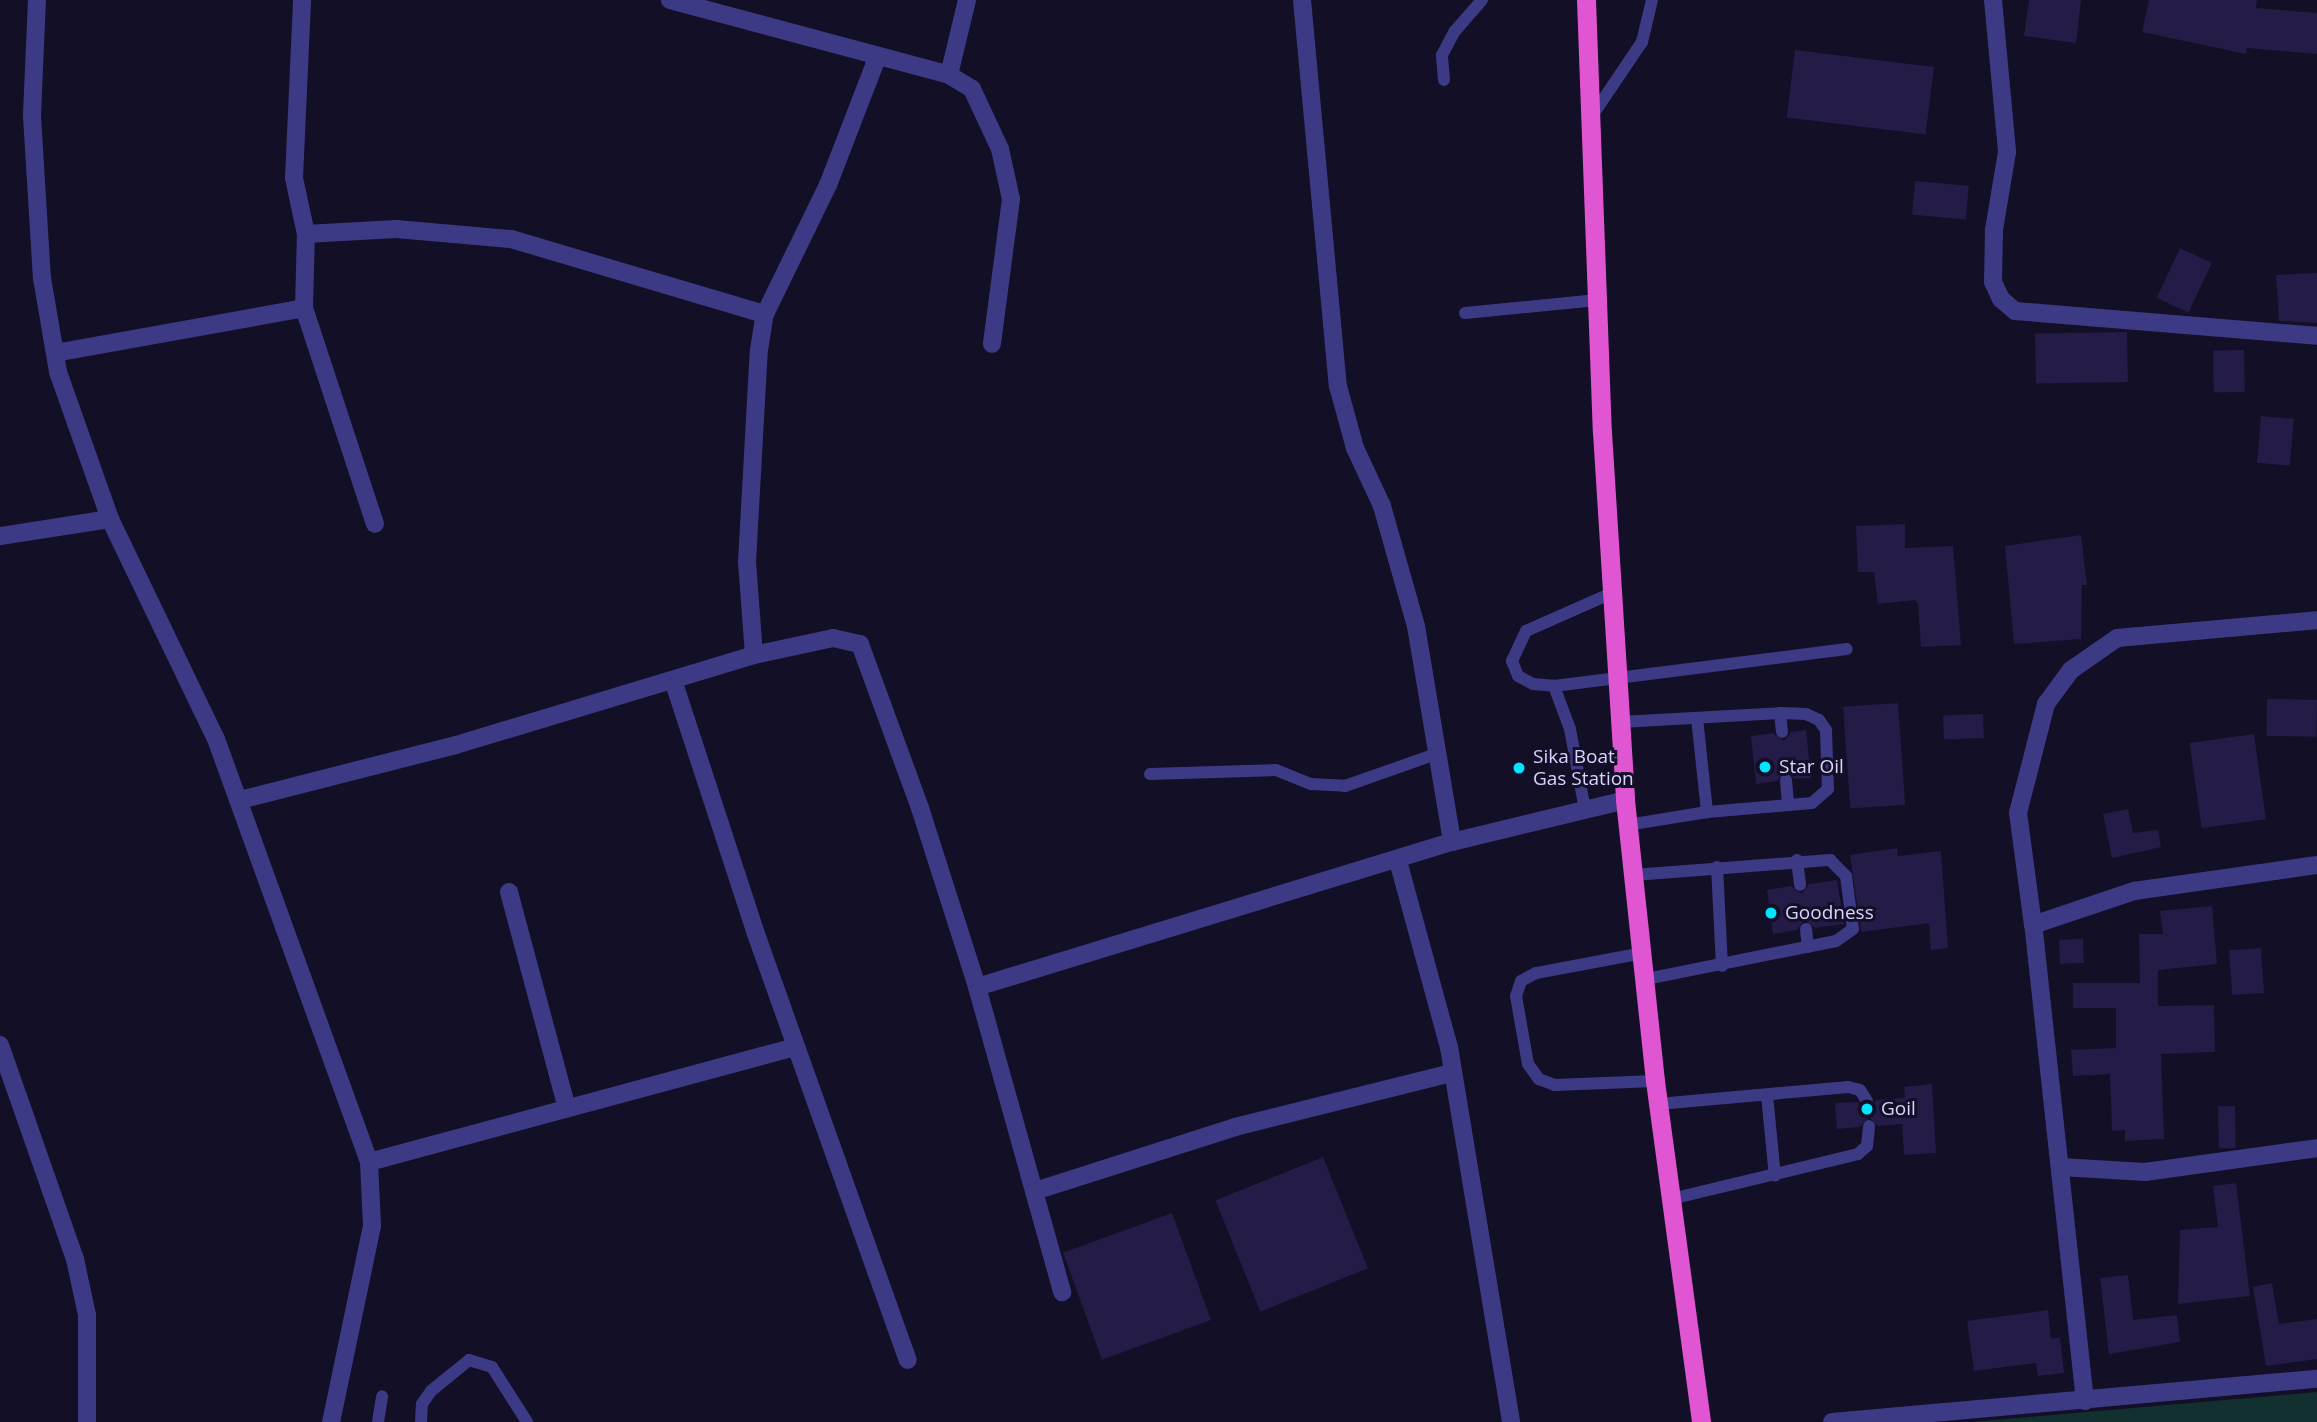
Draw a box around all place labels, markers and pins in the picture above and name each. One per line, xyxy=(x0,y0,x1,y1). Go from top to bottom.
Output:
place label: Sika Boat Gas Station xyxy=(1533,746,1634,790)
place label: Star Oil xyxy=(1779,756,1844,778)
marker: Star Oil xyxy=(1757,759,1773,775)
marker: Sika Boat Gas Station xyxy=(1511,760,1527,776)
place label: Goodness xyxy=(1785,902,1874,924)
marker: Goodness xyxy=(1763,905,1779,921)
place label: Goil xyxy=(1881,1098,1916,1120)
marker: Goil xyxy=(1859,1101,1875,1117)

